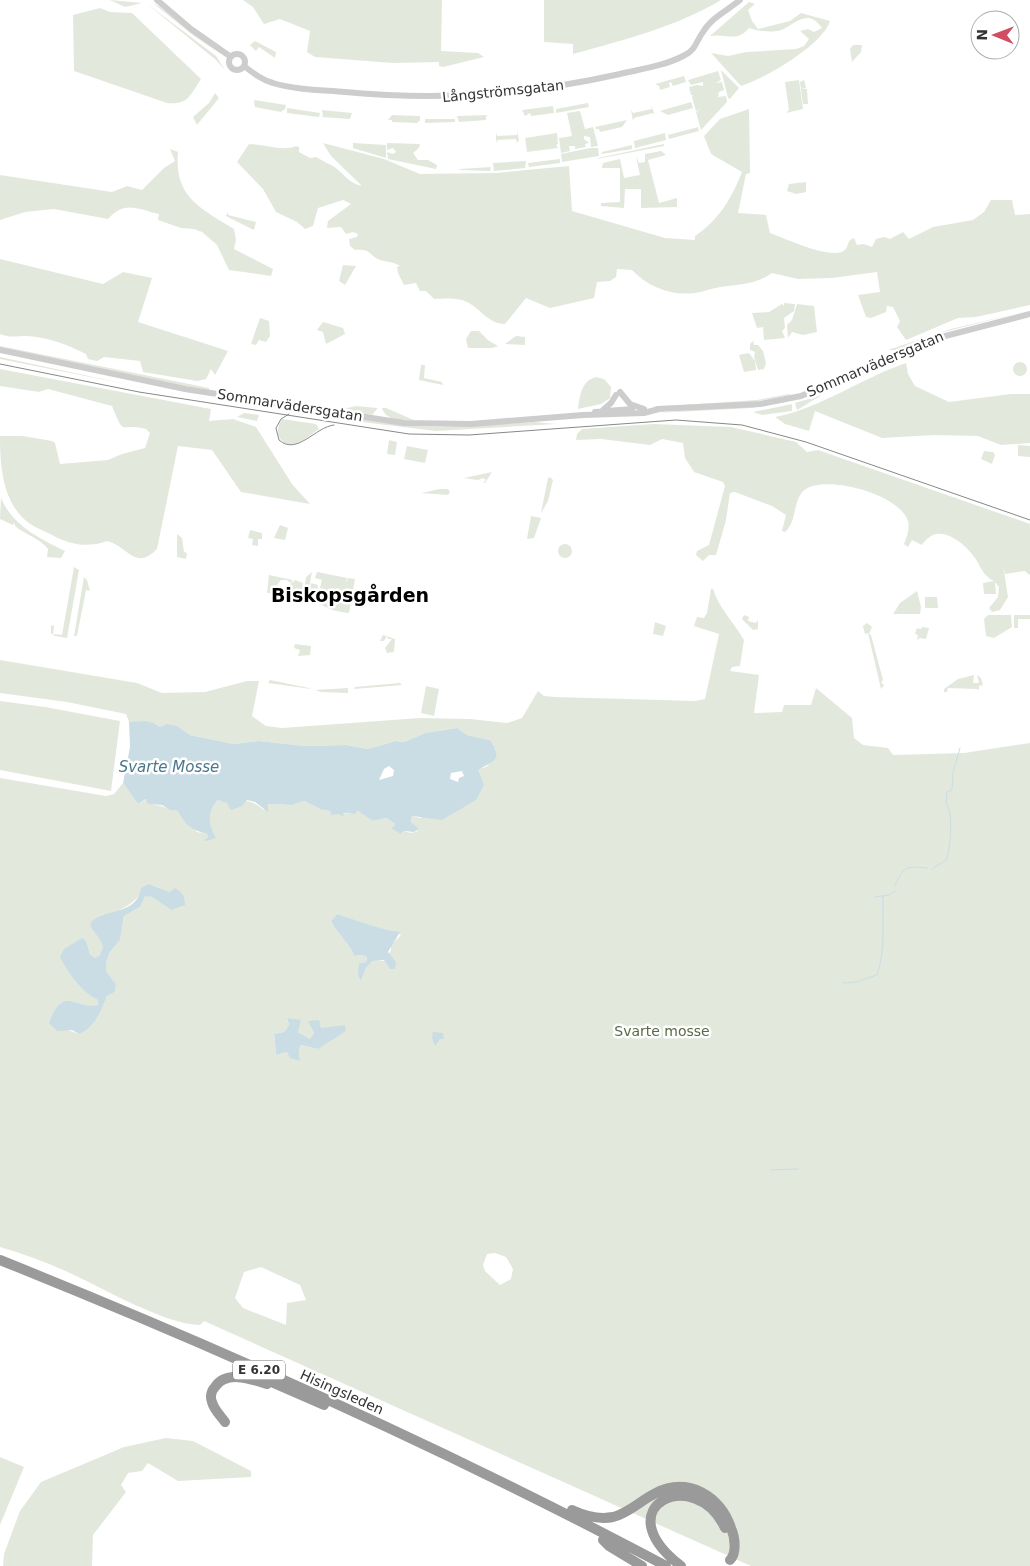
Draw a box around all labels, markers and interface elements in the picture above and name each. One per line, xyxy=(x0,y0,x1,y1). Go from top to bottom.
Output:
north arrow xyxy=(970,10,1020,60)
text: N xyxy=(974,29,990,41)
street label: Långströmsgatan xyxy=(441,77,565,105)
street label: Sommarvädersgatan xyxy=(804,328,946,400)
street label: Sommarvädersgatan xyxy=(216,386,364,424)
district label: Biskopsgården xyxy=(271,583,429,606)
water label: Svarte Mosse xyxy=(119,758,219,776)
park label: Svarte mosse xyxy=(614,1023,710,1039)
road number: E 6.20 xyxy=(233,1360,285,1380)
street label: Hisingsleden xyxy=(298,1366,386,1418)

